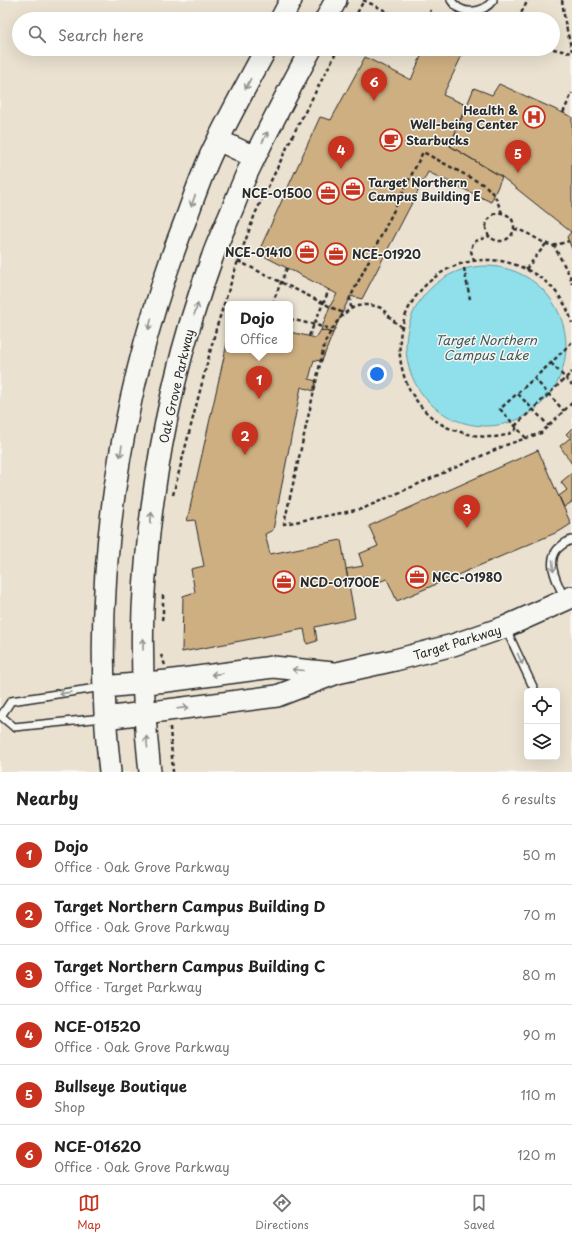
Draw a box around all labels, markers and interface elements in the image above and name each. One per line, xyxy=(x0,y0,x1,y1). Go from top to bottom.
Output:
search box xyxy=(12,12,560,56)
icon: search xyxy=(26,23,48,45)
text: Search here xyxy=(58,23,144,46)
pin: 6 xyxy=(361,68,387,101)
one-way arrow xyxy=(243,77,251,89)
place label: Health & Well-being Center xyxy=(410,101,519,133)
hospital icon: Health & Well-being Center xyxy=(521,104,547,130)
cafe icon: Starbucks xyxy=(378,127,404,153)
one-way arrow xyxy=(262,131,269,143)
place label: Starbucks xyxy=(406,131,469,149)
pin: 4 xyxy=(328,136,354,169)
pin: 5 xyxy=(505,140,531,173)
place label: Target Northern Campus Building E xyxy=(368,173,481,205)
office icon: Target Northern Campus Building E xyxy=(340,176,366,202)
office icon: NCE-01500 xyxy=(315,180,341,206)
place label: NCE-01500 xyxy=(242,184,312,202)
one-way arrow xyxy=(188,195,196,207)
office icon: NCE-01410 xyxy=(294,239,320,265)
office icon: NCE-01920 xyxy=(323,241,349,267)
place label: NCE-01410 xyxy=(225,243,292,261)
place label: NCE-01920 xyxy=(352,245,421,263)
popup xyxy=(225,301,293,353)
one-way arrow xyxy=(192,303,200,315)
text: Dojo xyxy=(240,306,274,329)
one-way arrow xyxy=(146,317,153,330)
street label: Oak Grove Parkway xyxy=(154,327,198,445)
text: Office xyxy=(240,329,278,348)
water label: Target Northern Campus Lake xyxy=(435,330,538,364)
your location xyxy=(367,364,387,384)
pin: 1 xyxy=(246,366,272,399)
pin: 2 xyxy=(232,422,258,455)
one-way arrow xyxy=(117,444,125,457)
pin: 3 xyxy=(454,495,480,528)
one-way arrow xyxy=(147,512,155,525)
one-way arrow xyxy=(550,559,557,572)
office icon: NCC-01980 xyxy=(404,564,430,590)
place label: NCC-01980 xyxy=(432,568,502,586)
office icon: NCD-01700E xyxy=(271,569,297,595)
place label: NCD-01700E xyxy=(300,573,380,591)
street label: Target Parkway xyxy=(411,620,503,664)
one-way arrow xyxy=(139,638,147,651)
one-way arrow xyxy=(517,653,524,665)
one-way arrow xyxy=(292,666,305,673)
one-way arrow xyxy=(211,671,224,678)
map controls xyxy=(524,688,560,760)
button: locate xyxy=(524,688,560,724)
one-way arrow xyxy=(59,689,72,697)
one-way arrow xyxy=(176,704,189,712)
button: layers xyxy=(524,724,560,760)
one-way arrow xyxy=(143,736,151,749)
text: Nearby xyxy=(16,785,78,811)
text: 6 results xyxy=(501,789,556,808)
text: Dojo xyxy=(54,834,88,857)
text: 1 xyxy=(26,845,32,864)
text: 50 m xyxy=(522,845,556,864)
text: Office · Oak Grove Parkway xyxy=(54,857,230,876)
text: Target Northern Campus Building D xyxy=(54,894,325,917)
text: 2 xyxy=(24,905,34,924)
text: 70 m xyxy=(523,905,556,924)
text: Office · Oak Grove Parkway xyxy=(54,917,230,936)
text: Target Northern Campus Building C xyxy=(54,954,325,977)
text: 3 xyxy=(25,965,33,984)
text: 80 m xyxy=(522,965,556,984)
text: Office · Target Parkway xyxy=(54,977,202,996)
text: NCE-01520 xyxy=(54,1014,141,1037)
text: 4 xyxy=(25,1025,33,1044)
text: 90 m xyxy=(523,1025,556,1044)
text: Office · Oak Grove Parkway xyxy=(54,1037,230,1056)
text: Bullseye Boutique xyxy=(54,1074,187,1097)
text: 5 xyxy=(25,1085,33,1104)
text: 110 m xyxy=(521,1085,556,1104)
text: Shop xyxy=(54,1097,85,1116)
text: NCE-01620 xyxy=(54,1134,141,1157)
text: 6 xyxy=(24,1145,34,1164)
text: 120 m xyxy=(517,1145,556,1164)
text: Office · Oak Grove Parkway xyxy=(54,1157,230,1176)
tab: Map xyxy=(77,1192,101,1233)
tab: Directions xyxy=(255,1192,309,1233)
tab: Saved xyxy=(463,1192,495,1233)

